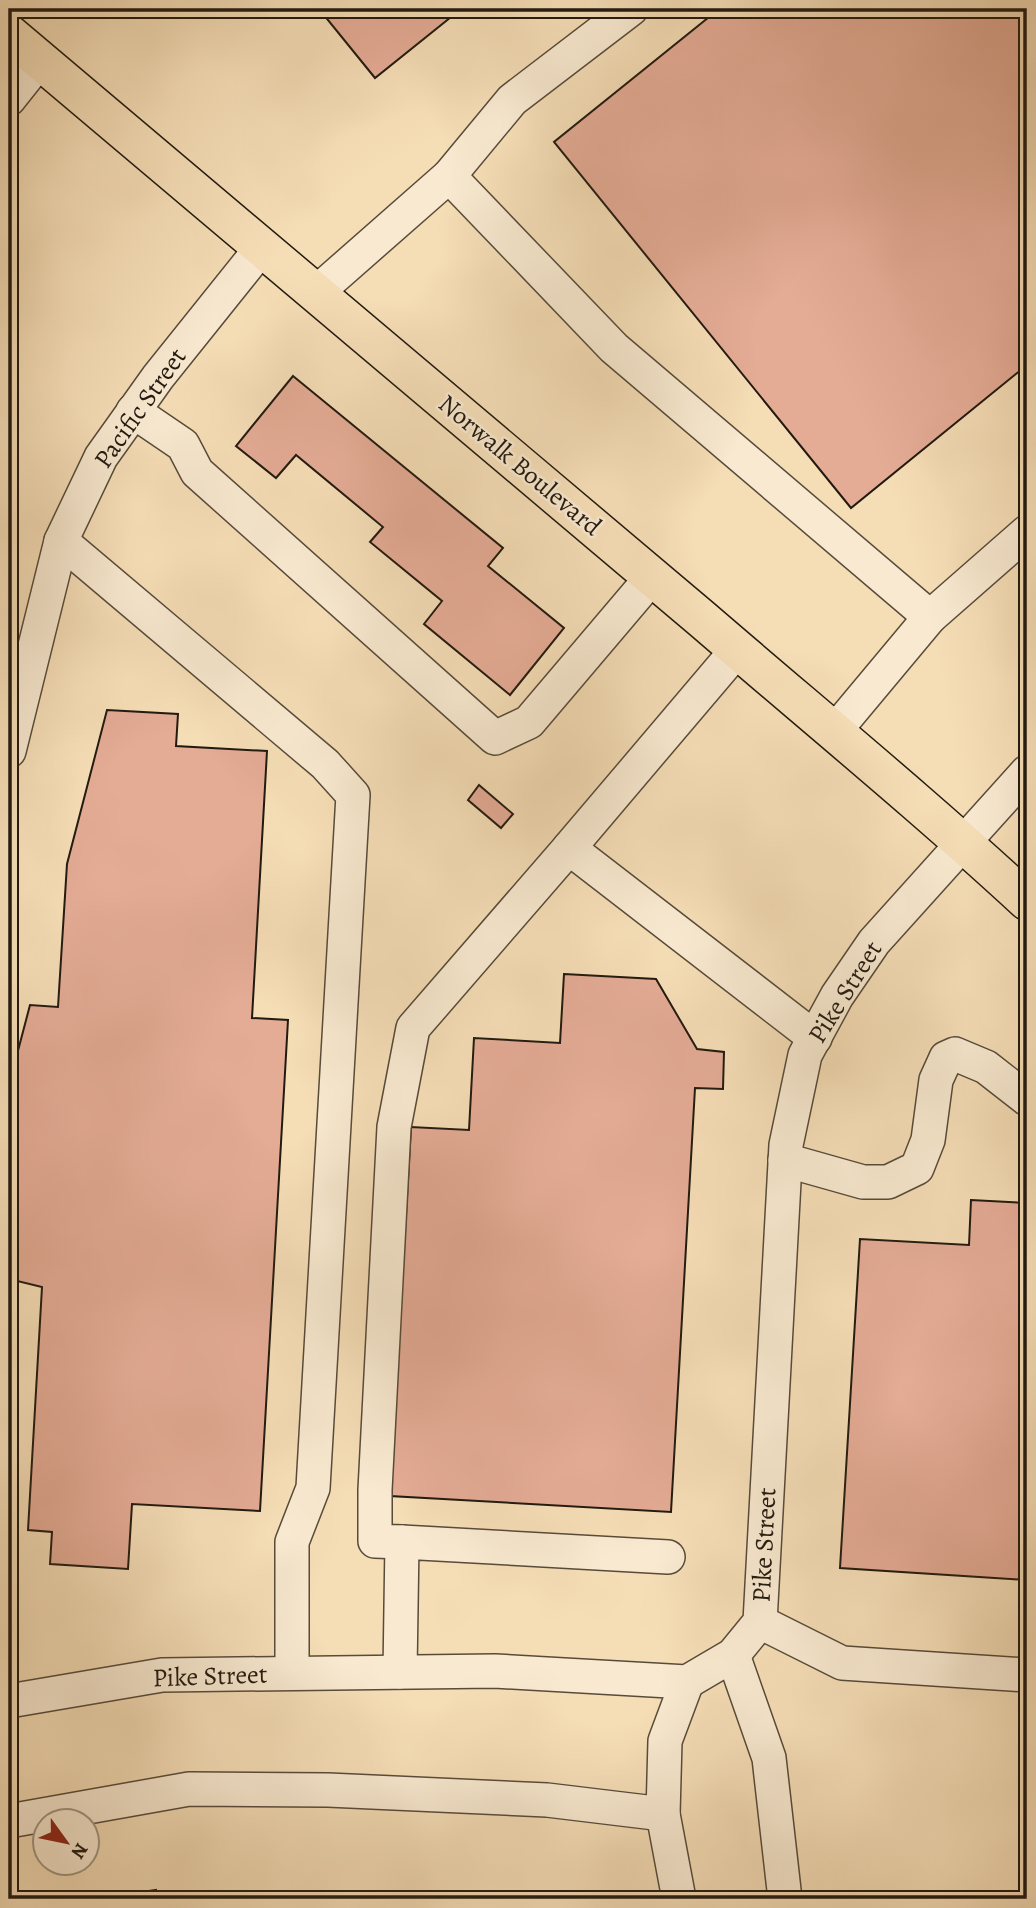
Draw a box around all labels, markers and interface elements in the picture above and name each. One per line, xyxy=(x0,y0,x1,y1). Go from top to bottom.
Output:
street label: Pacific Street xyxy=(86,340,195,475)
street label: Norwalk Boulevard xyxy=(431,386,609,544)
street label: Pike Street xyxy=(800,934,890,1050)
street label: Pike Street xyxy=(744,1486,784,1603)
street label: Pike Street xyxy=(152,1656,268,1695)
north arrow xyxy=(32,1806,102,1876)
text: N xyxy=(65,1838,94,1864)

